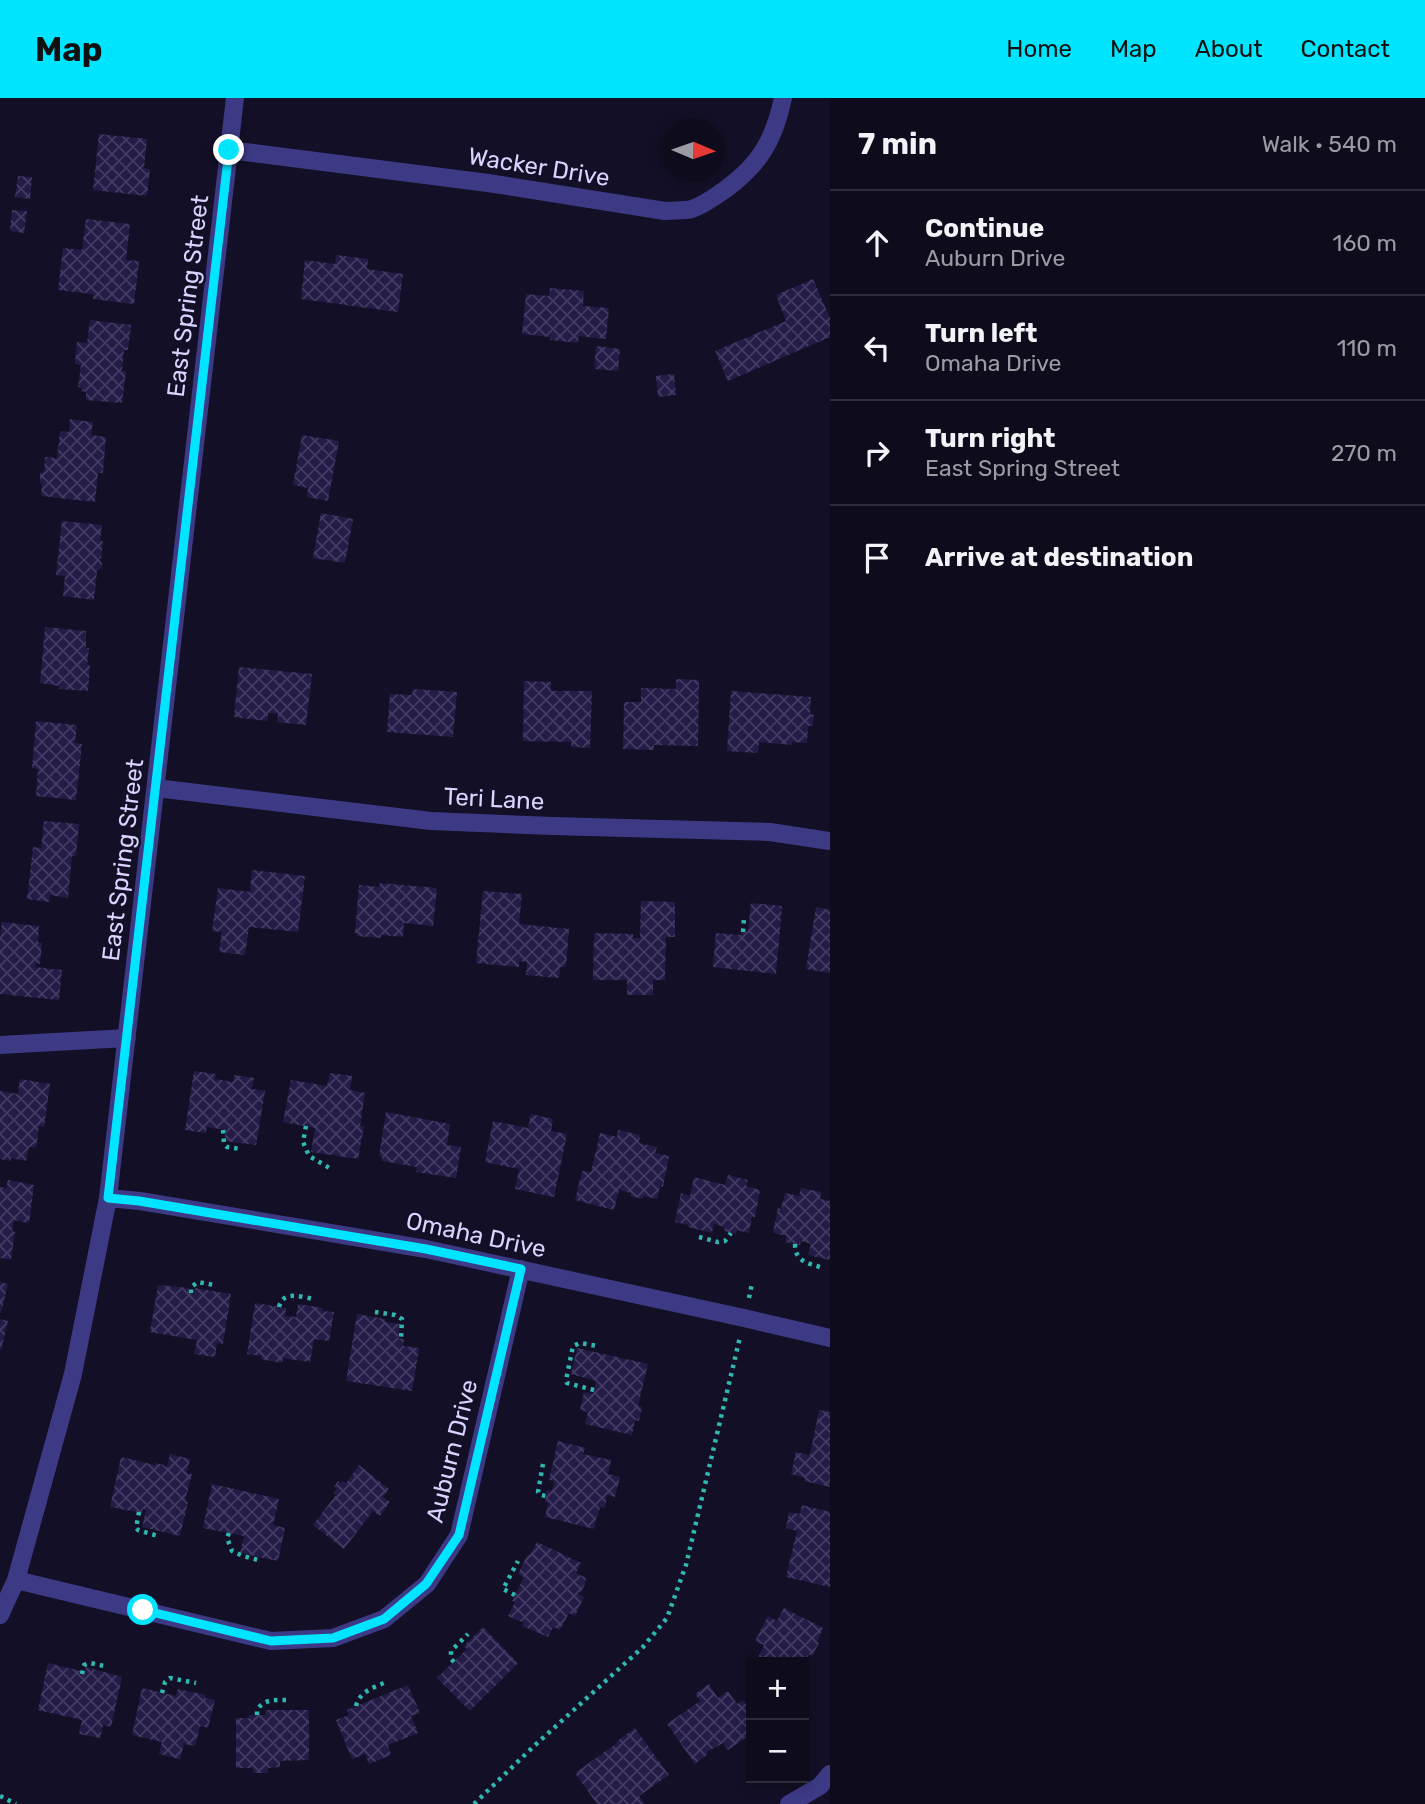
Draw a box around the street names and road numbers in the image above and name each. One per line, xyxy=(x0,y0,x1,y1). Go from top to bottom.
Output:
street label: Wacker Drive xyxy=(466,142,612,192)
street label: East Spring Street xyxy=(162,193,214,399)
street label: East Spring Street xyxy=(97,757,149,963)
street label: Teri Lane xyxy=(443,782,545,816)
street label: Omaha Drive xyxy=(403,1207,549,1263)
street label: Auburn Drive xyxy=(421,1377,483,1525)

